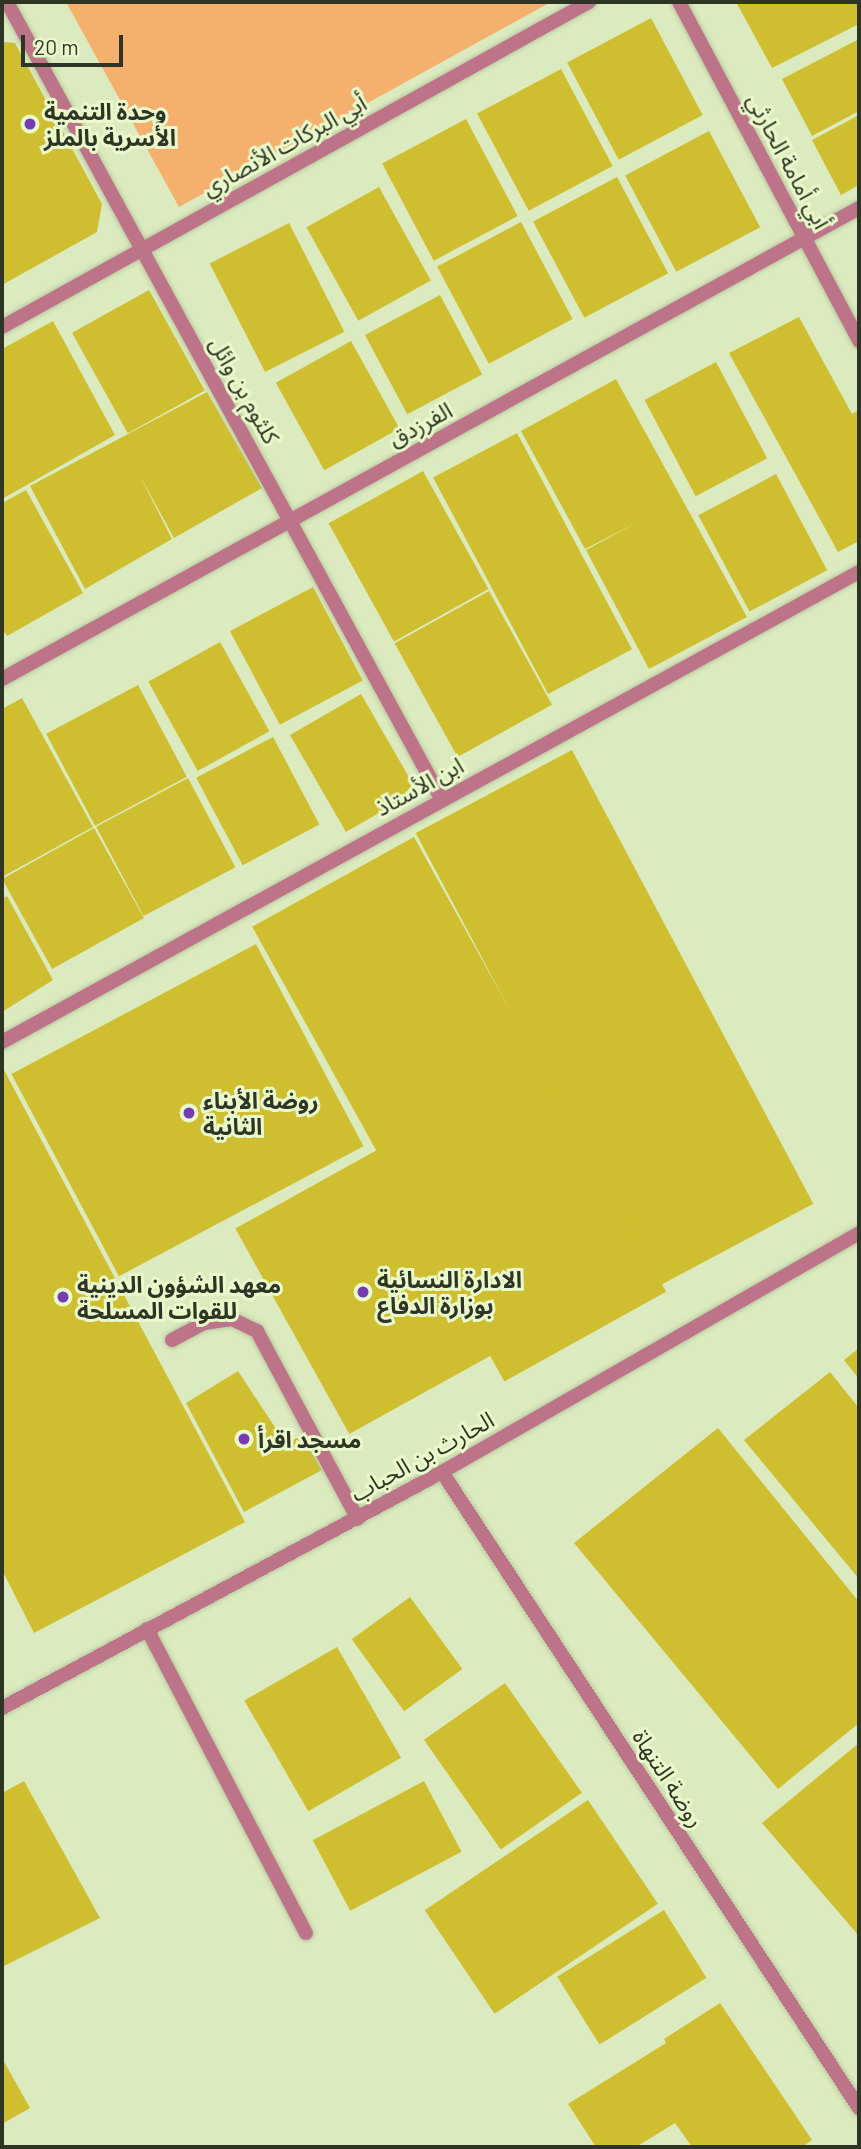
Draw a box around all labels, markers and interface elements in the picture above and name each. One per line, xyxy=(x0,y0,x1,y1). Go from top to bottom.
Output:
scale bar xyxy=(24,21,126,65)
text: 20 m xyxy=(34,34,79,59)
street label: أبي البركات الأنصاري xyxy=(197,88,371,202)
street label: أبي أمامة الحارثي xyxy=(742,89,836,233)
place label: وحدة التنمية الأسرية بالملز xyxy=(44,97,176,151)
marker: وحدة التنمية الأسرية بالملز xyxy=(22,116,38,132)
street label: كلثوم بن وائل xyxy=(204,332,286,448)
street label: الفرزدق xyxy=(383,395,457,453)
street label: ابن الأستاذ xyxy=(370,751,468,821)
place label: روضة الأبناء الثانية xyxy=(203,1086,319,1140)
marker: روضة الأبناء الثانية xyxy=(181,1105,197,1121)
place label: الادارة النسائية بوزارة الدفاع xyxy=(377,1265,522,1319)
place label: معهد الشؤون الدينية للقوات المسلحة xyxy=(77,1270,281,1324)
marker: الادارة النسائية بوزارة الدفاع xyxy=(355,1284,371,1300)
marker: معهد الشؤون الدينية للقوات المسلحة xyxy=(55,1289,71,1305)
street label: الحارث بن الحباب xyxy=(345,1405,499,1507)
place label: مسجد اقرأ xyxy=(258,1425,361,1453)
marker: مسجد اقرأ xyxy=(236,1431,252,1447)
street label: روضة التنهاة xyxy=(627,1724,711,1832)

